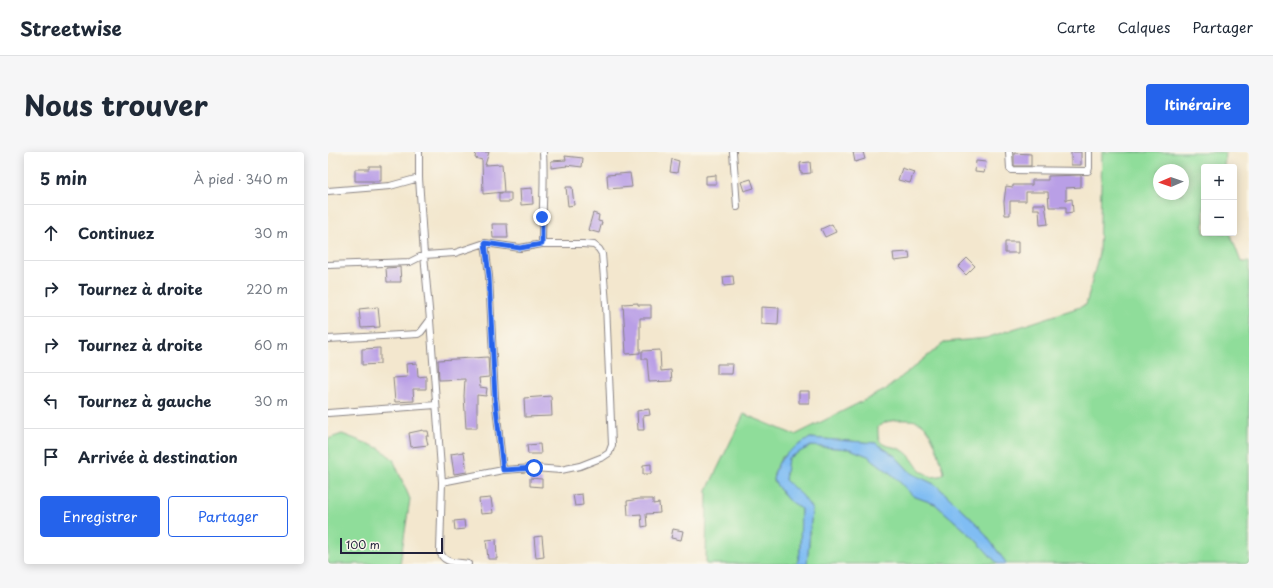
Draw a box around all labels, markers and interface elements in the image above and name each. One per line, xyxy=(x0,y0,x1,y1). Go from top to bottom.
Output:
text: Streetwise xyxy=(20,14,122,42)
text: Carte xyxy=(1057,17,1096,38)
text: Calques xyxy=(1118,17,1170,38)
text: Partager xyxy=(1192,17,1253,38)
text: Nous trouver xyxy=(24,83,208,126)
button: Itinéraire xyxy=(1146,84,1249,125)
north arrow xyxy=(1153,164,1189,200)
map controls xyxy=(1201,164,1237,236)
button: + xyxy=(1201,164,1237,200)
text: 5 min xyxy=(40,165,87,191)
text: À pied · 340 m xyxy=(193,169,288,188)
button: − xyxy=(1201,200,1237,236)
route end xyxy=(533,208,551,226)
text: Continuez xyxy=(78,221,154,244)
icon: ahead xyxy=(40,222,62,244)
text: 30 m xyxy=(254,223,288,242)
text: Tournez à droite xyxy=(78,277,203,300)
icon: right xyxy=(40,278,62,300)
text: 220 m xyxy=(246,279,288,298)
text: Tournez à droite xyxy=(78,333,203,356)
icon: right xyxy=(40,334,62,356)
text: 60 m xyxy=(254,335,288,354)
text: Tournez à gauche xyxy=(78,389,212,412)
icon: left xyxy=(40,390,62,412)
text: 30 m xyxy=(254,391,288,410)
text: Arrivée à destination xyxy=(78,445,238,468)
icon: arrive xyxy=(40,446,62,468)
route start xyxy=(525,459,543,477)
button: Enregistrer xyxy=(40,496,160,537)
button: Partager xyxy=(168,496,288,537)
scale bar xyxy=(340,536,443,555)
text: 100 m xyxy=(346,536,380,553)

